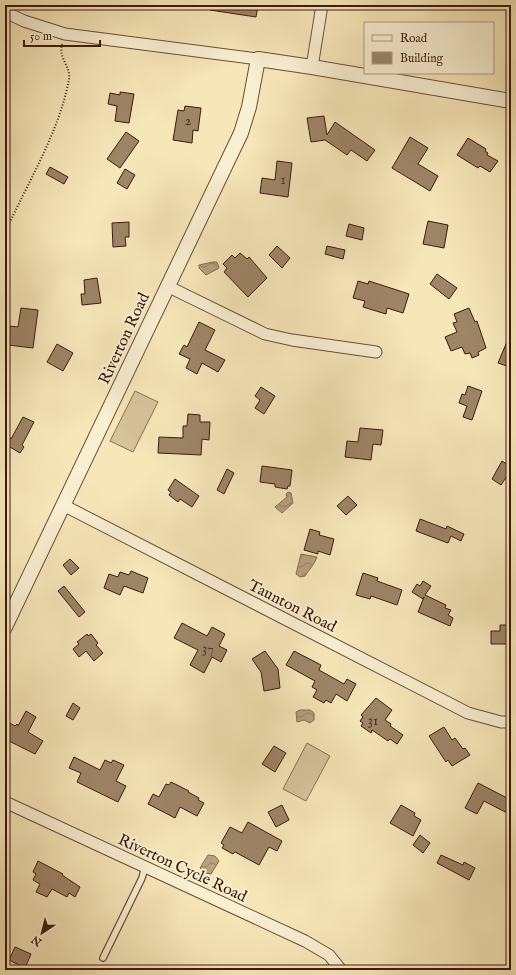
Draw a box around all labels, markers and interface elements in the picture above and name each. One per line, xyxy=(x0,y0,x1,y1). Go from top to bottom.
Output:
scale bar xyxy=(24,22,100,48)
legend xyxy=(364,22,494,74)
text: 50 m xyxy=(30,29,52,44)
text: Road xyxy=(400,31,428,46)
text: Building xyxy=(400,51,444,66)
house number: 2 xyxy=(185,112,192,130)
house number: 1 xyxy=(280,171,286,189)
street label: Riverton Road xyxy=(95,289,155,388)
street label: Taunton Road xyxy=(245,576,340,638)
house number: 37 xyxy=(202,640,214,658)
house number: 31 xyxy=(368,712,378,730)
street label: Riverton Cycle Road xyxy=(115,830,250,908)
north arrow xyxy=(22,913,62,953)
text: N xyxy=(29,932,46,949)

